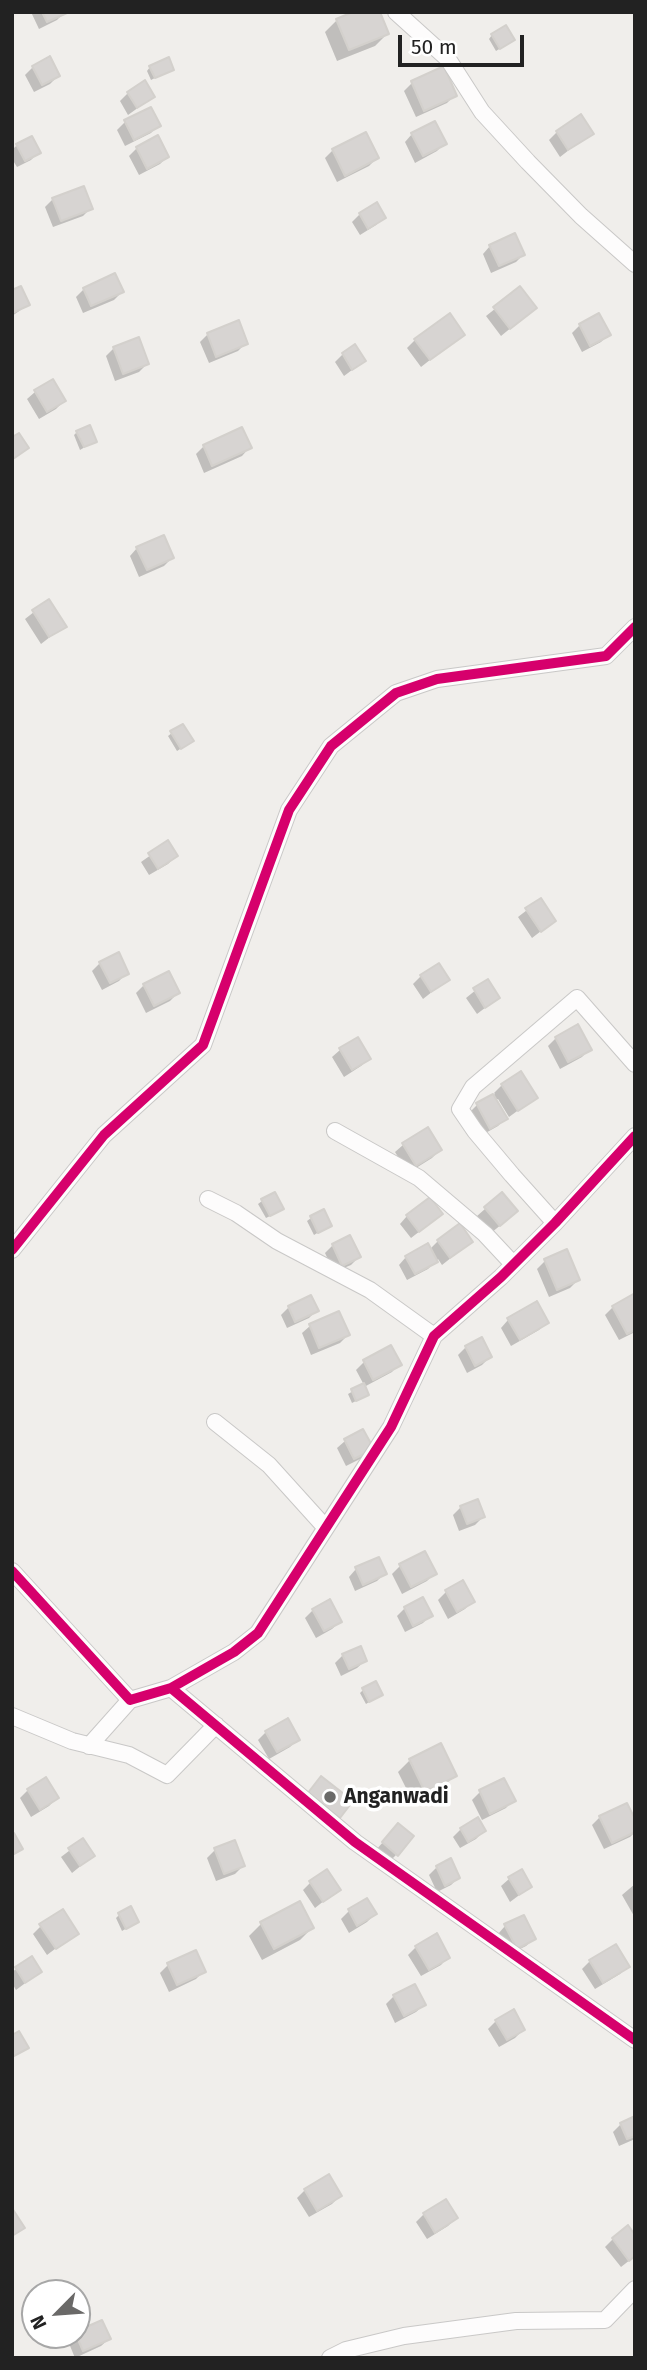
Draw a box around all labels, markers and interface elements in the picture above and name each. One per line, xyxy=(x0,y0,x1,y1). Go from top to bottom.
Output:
scale bar xyxy=(402,21,528,65)
text: 50 m xyxy=(411,34,457,60)
place label: Anganwadi xyxy=(344,1784,449,1810)
marker: Anganwadi xyxy=(322,1789,338,1805)
north arrow xyxy=(21,2279,91,2349)
text: N xyxy=(25,2312,51,2333)

